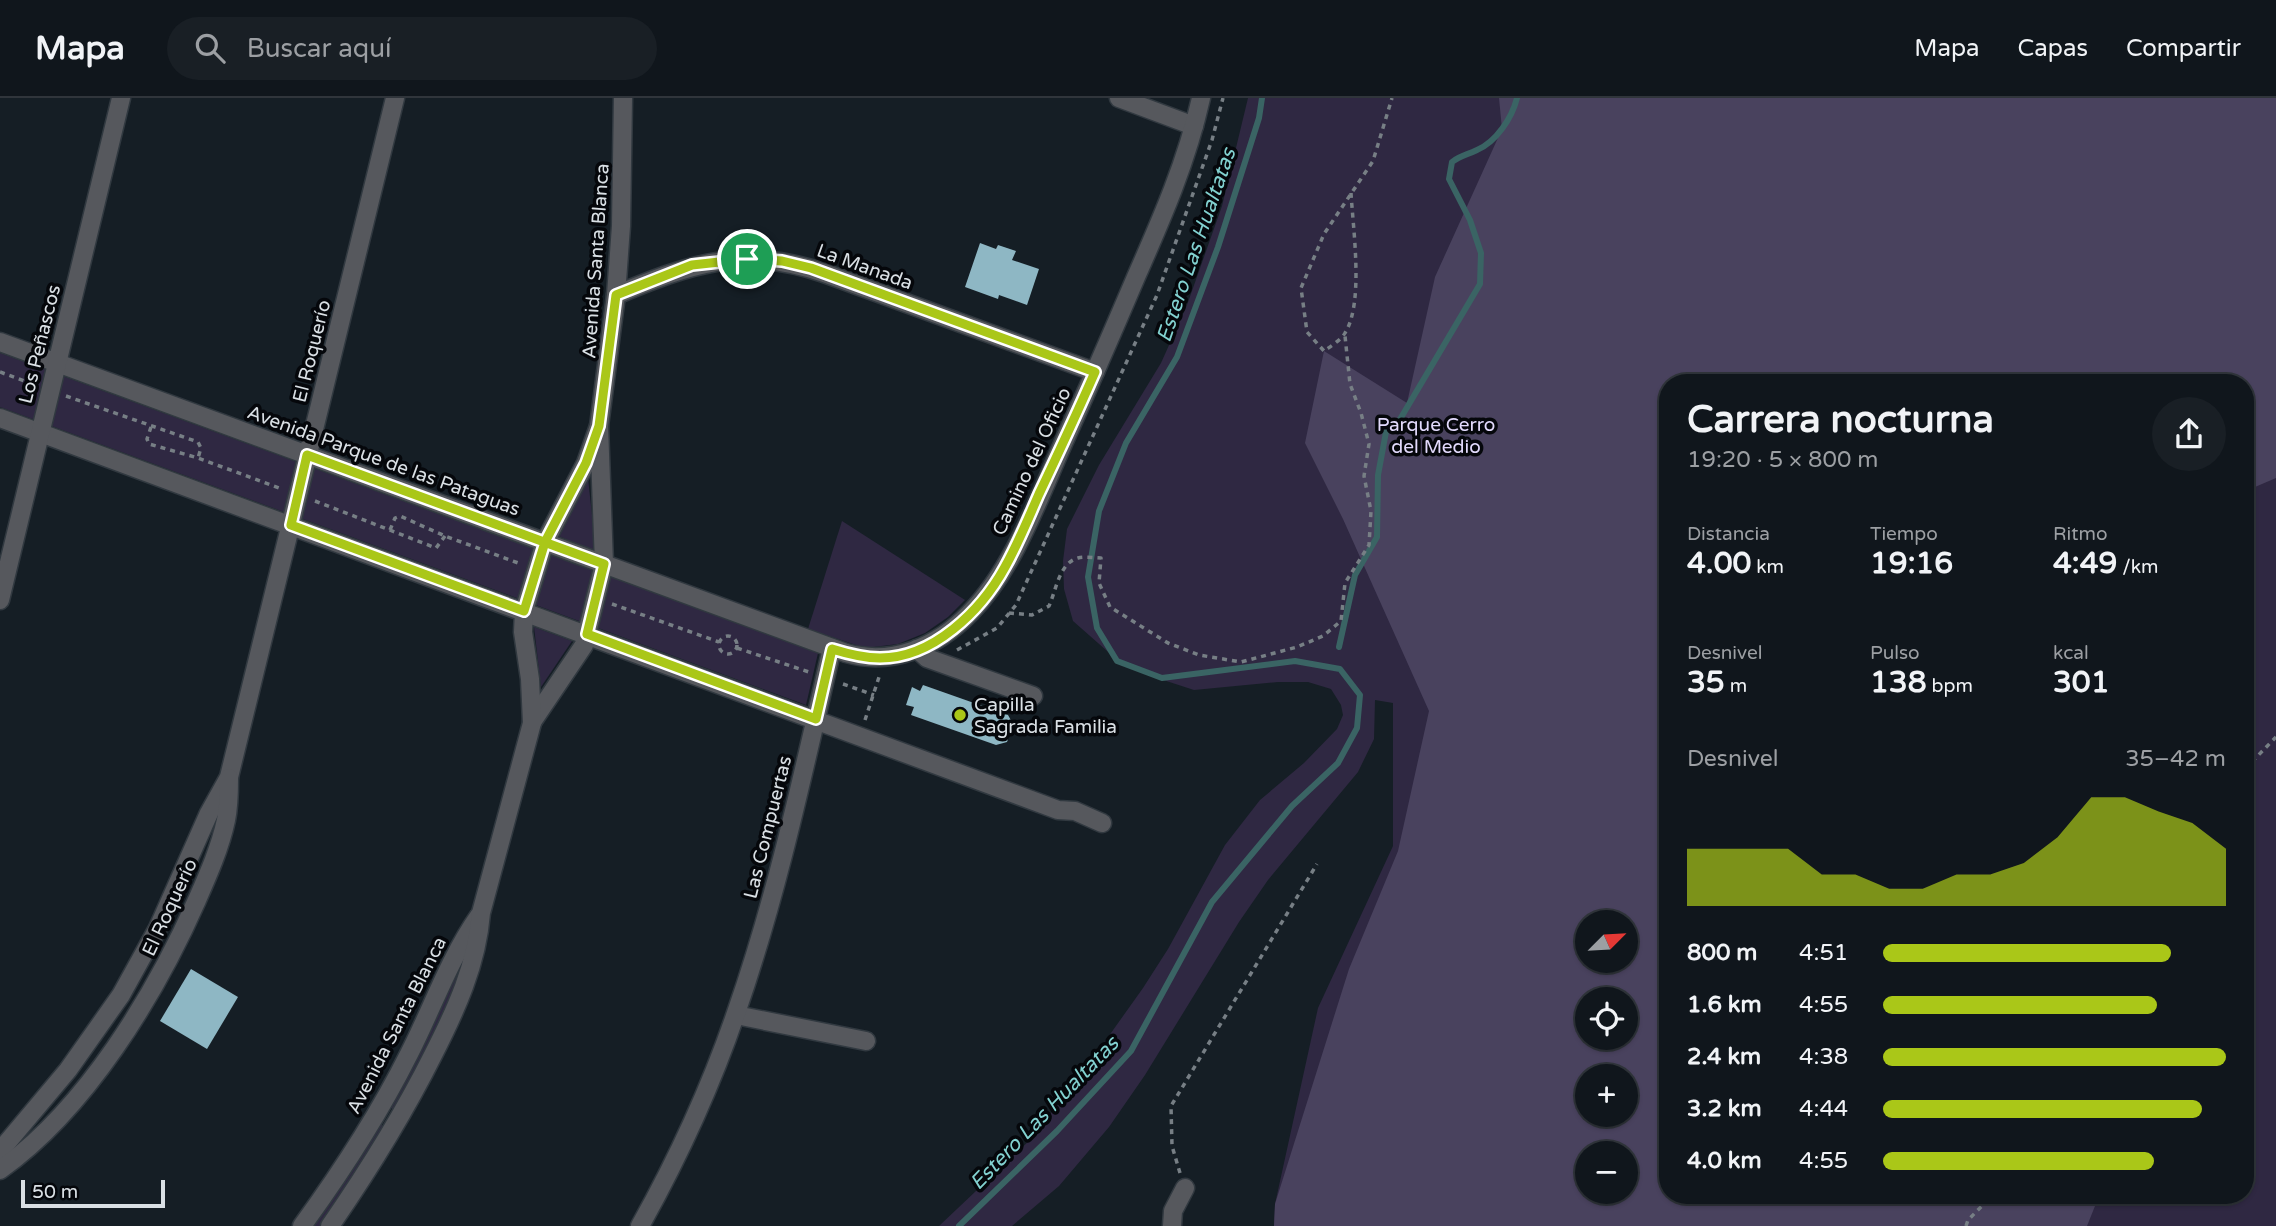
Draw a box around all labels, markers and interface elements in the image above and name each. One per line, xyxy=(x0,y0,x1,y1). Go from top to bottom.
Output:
search box xyxy=(167,17,657,80)
text: Mapa xyxy=(35,29,125,68)
icon: search xyxy=(191,29,229,67)
text: Buscar aquí xyxy=(247,33,391,64)
text: Mapa xyxy=(1914,34,1980,63)
text: Capas xyxy=(2018,34,2088,63)
text: Compartir xyxy=(2126,34,2241,63)
water label: Estero Las Hualtatas xyxy=(1152,143,1242,345)
street label: Avenida Santa Blanca xyxy=(578,163,614,359)
pin xyxy=(717,229,777,289)
street label: La Manada xyxy=(814,239,916,294)
icon: arrive xyxy=(728,240,766,278)
street label: Los Peñascos xyxy=(15,282,65,406)
street label: El Roquerío xyxy=(289,298,335,405)
street label: Camino del Oficio xyxy=(988,384,1076,539)
text: Carrera nocturna xyxy=(1687,397,1994,443)
button: share xyxy=(2152,397,2226,471)
street label: Avenida Parque de las Pataguas xyxy=(244,401,523,521)
park label: Parque Cerro del Medio xyxy=(1377,414,1495,458)
text: 19:20 · 5 × 800 m xyxy=(1687,446,1878,474)
text: Distancia xyxy=(1687,523,1770,545)
text: Tiempo xyxy=(1870,523,1938,545)
text: Ritmo xyxy=(2053,523,2108,545)
text: 4.00 xyxy=(1687,545,1751,582)
text: 19:16 xyxy=(1870,545,1953,582)
text: 4:49 xyxy=(2053,545,2117,582)
text: km xyxy=(1751,556,1784,578)
text: /km xyxy=(2117,556,2158,578)
text: Desnivel xyxy=(1687,642,1763,664)
text: Pulso xyxy=(1870,642,1920,664)
text: kcal xyxy=(2053,642,2089,664)
text: 35 xyxy=(1687,664,1725,701)
text: 138 xyxy=(1870,664,1927,701)
text: 301 xyxy=(2053,664,2110,701)
text: m xyxy=(1725,675,1747,697)
text: bpm xyxy=(1927,675,1973,697)
place label: Capilla Sagrada Familia xyxy=(974,694,1117,738)
marker: Capilla Sagrada Familia xyxy=(952,707,968,723)
text: Desnivel xyxy=(1687,745,1778,773)
text: 35–42 m xyxy=(2125,745,2226,773)
street label: Las Compuertas xyxy=(740,754,796,901)
street label: El Roquerío xyxy=(138,855,202,960)
north arrow xyxy=(1575,910,1638,973)
map controls xyxy=(1575,910,1638,1204)
street label: Avenida Santa Blanca xyxy=(343,933,451,1118)
text: 800 m xyxy=(1687,939,1757,967)
text: 4:51 xyxy=(1799,939,1848,967)
button: locate xyxy=(1575,987,1638,1050)
text: 1.6 km xyxy=(1687,991,1762,1019)
text: 4:55 xyxy=(1799,991,1848,1019)
water label: Estero Las Hualtatas xyxy=(965,1030,1125,1195)
text: 2.4 km xyxy=(1687,1043,1761,1071)
text: 4:38 xyxy=(1799,1043,1848,1071)
button: + xyxy=(1575,1064,1638,1127)
text: 3.2 km xyxy=(1687,1095,1762,1123)
text: 4:44 xyxy=(1799,1095,1848,1123)
button: − xyxy=(1575,1141,1638,1204)
text: 4.0 km xyxy=(1687,1147,1762,1175)
text: 4:55 xyxy=(1799,1147,1848,1175)
scale bar xyxy=(21,1177,164,1209)
text: 50 m xyxy=(32,1181,78,1203)

